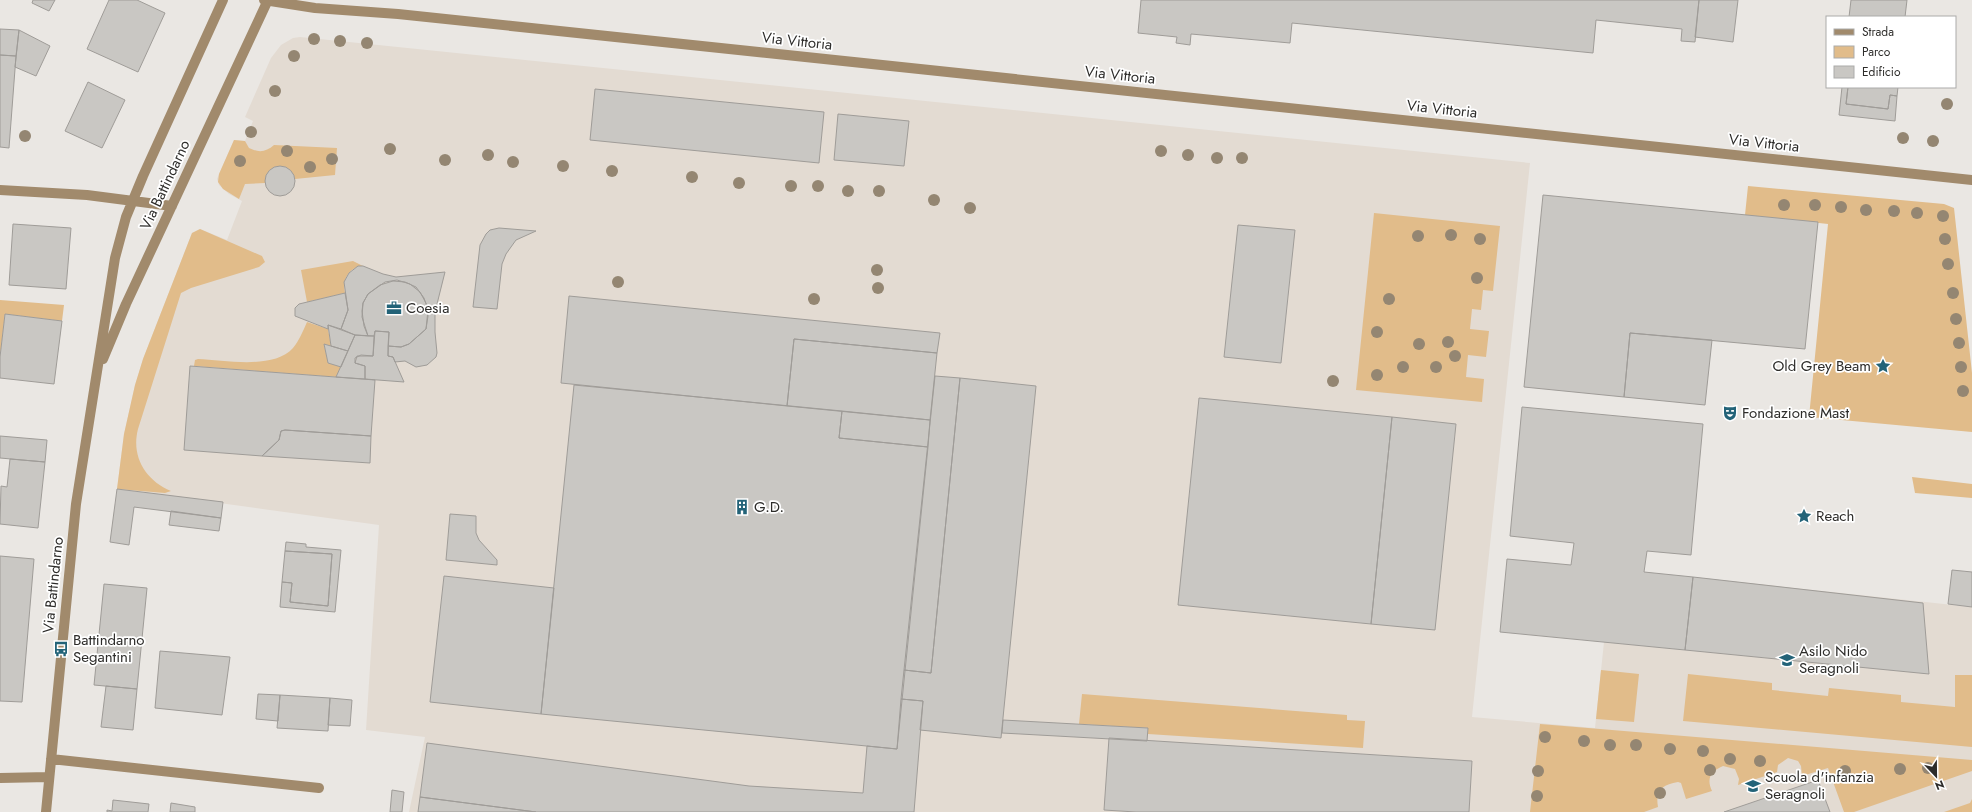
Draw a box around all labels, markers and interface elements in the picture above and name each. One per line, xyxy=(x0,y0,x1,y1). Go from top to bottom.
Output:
legend xyxy=(1826,16,1956,88)
text: Strada xyxy=(1862,23,1894,41)
street label: Via Vittoria xyxy=(761,26,833,56)
text: Parco xyxy=(1862,43,1891,61)
street label: Via Vittoria xyxy=(1084,60,1156,90)
text: Edificio xyxy=(1862,63,1901,81)
street label: Via Vittoria xyxy=(1406,94,1478,124)
street label: Via Vittoria xyxy=(1728,128,1800,158)
street label: Via Battindarno xyxy=(135,136,195,234)
place label: Coesia xyxy=(406,297,449,319)
office icon: Coesia xyxy=(385,299,403,317)
place label: Old Grey Beam xyxy=(1772,355,1871,377)
place icon: Old Grey Beam xyxy=(1874,357,1892,375)
place label: Fondazione Mast xyxy=(1742,402,1849,424)
theatre icon: Fondazione Mast xyxy=(1721,404,1739,422)
place label: G.D. xyxy=(754,496,784,518)
building icon: G.D. xyxy=(733,498,751,516)
place label: Reach xyxy=(1816,505,1854,527)
place icon: Reach xyxy=(1795,507,1813,525)
street label: Via Battindarno xyxy=(37,536,69,634)
place label: Battindarno Segantini xyxy=(73,629,145,668)
bus stop icon: Battindarno Segantini xyxy=(52,640,70,658)
place label: Asilo Nido Seragnoli xyxy=(1799,640,1867,679)
school or university icon: Asilo Nido Seragnoli xyxy=(1778,651,1796,669)
north arrow xyxy=(1916,756,1956,796)
place label: Scuola d'infanzia Seragnoli xyxy=(1765,766,1874,805)
text: N xyxy=(1933,776,1947,794)
school or university icon: Scuola d'infanzia Seragnoli xyxy=(1744,777,1762,795)

